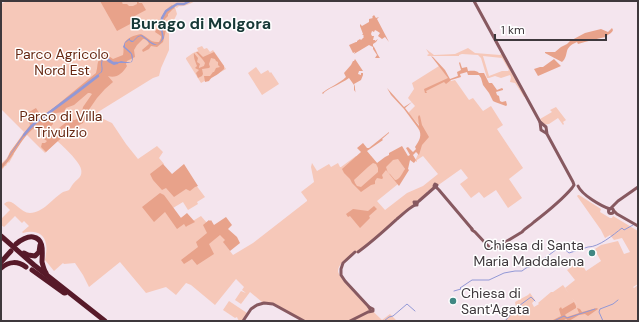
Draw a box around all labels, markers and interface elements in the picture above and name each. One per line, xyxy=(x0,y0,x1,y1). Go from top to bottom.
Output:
district label: Burago di Molgora xyxy=(131,13,271,34)
scale bar xyxy=(495,16,606,42)
text: 1 km xyxy=(501,22,525,38)
park label: Parco Agricolo Nord Est xyxy=(15,45,109,79)
park label: Parco di Villa Trivulzio xyxy=(20,107,102,141)
place label: Chiesa di Santa Maria Maddalena xyxy=(473,236,584,270)
marker: Chiesa di Santa Maria Maddalena xyxy=(587,248,597,258)
place label: Chiesa di Sant'Agata xyxy=(461,284,529,318)
marker: Chiesa di Sant'Agata xyxy=(448,296,458,306)

